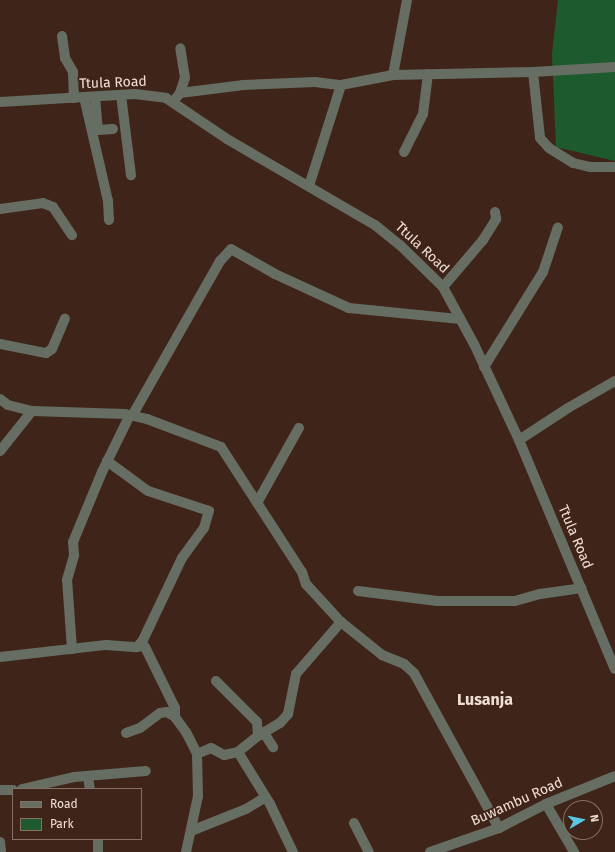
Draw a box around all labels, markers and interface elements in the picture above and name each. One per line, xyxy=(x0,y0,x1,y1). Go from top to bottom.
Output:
street label: Ttula Road xyxy=(79,73,147,93)
street label: Ttula Road xyxy=(392,219,452,277)
street label: Ttula Road xyxy=(554,503,596,571)
district label: Lusanja xyxy=(457,690,513,710)
street label: Buwambu Road xyxy=(469,774,565,830)
legend xyxy=(12,788,142,840)
text: Road xyxy=(50,797,78,811)
north arrow xyxy=(563,800,603,840)
text: N xyxy=(587,814,601,823)
text: Park xyxy=(50,817,74,831)

